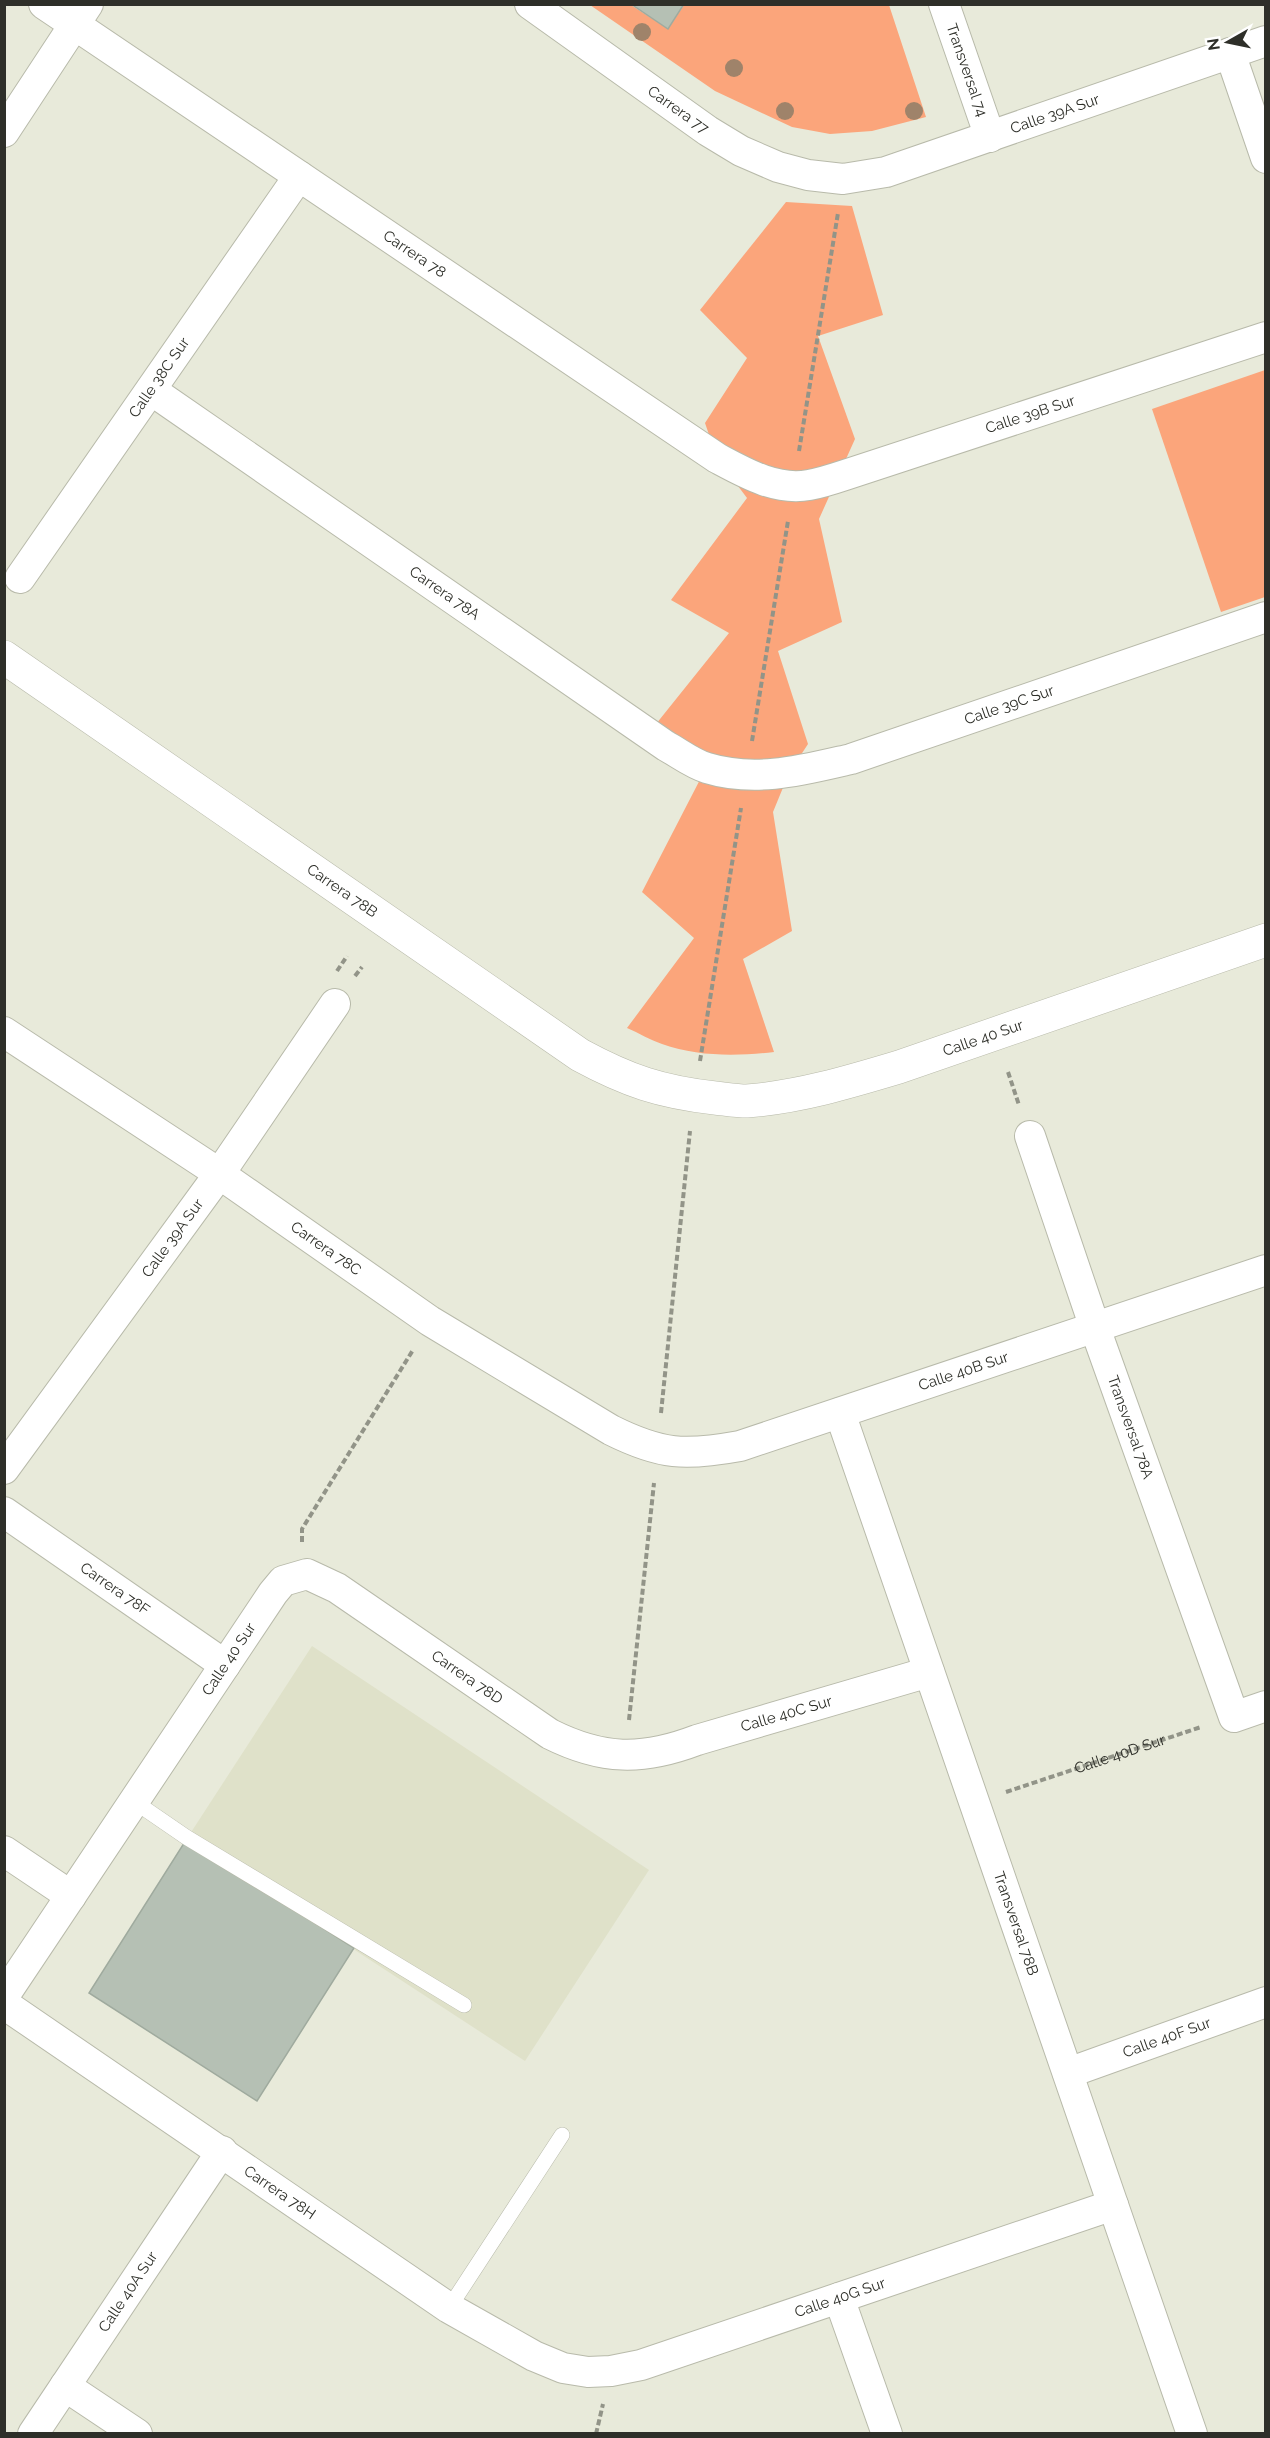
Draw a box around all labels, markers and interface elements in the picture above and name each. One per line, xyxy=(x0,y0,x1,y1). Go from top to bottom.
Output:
north arrow xyxy=(1198,12,1258,72)
street label: Transversal 74 xyxy=(942,21,991,119)
text: N xyxy=(1203,37,1224,52)
street label: Carrera 77 xyxy=(644,82,712,138)
street label: Calle 39A Sur xyxy=(1008,90,1102,137)
street label: Carrera 78 xyxy=(380,226,449,282)
street label: Calle 38C Sur xyxy=(125,333,194,421)
street label: Calle 39B Sur xyxy=(983,391,1078,437)
street label: Carrera 78A xyxy=(406,562,483,624)
street label: Calle 39C Sur xyxy=(962,681,1057,729)
street label: Carrera 78B xyxy=(303,860,381,921)
street label: Calle 40 Sur xyxy=(940,1015,1026,1060)
street label: Calle 39A Sur xyxy=(138,1195,208,1281)
street label: Carrera 78C xyxy=(287,1218,365,1279)
street label: Calle 40B Sur xyxy=(916,1348,1012,1395)
street label: Transversal 78A xyxy=(1104,1373,1157,1481)
street label: Carrera 78F xyxy=(77,1558,153,1619)
street label: Calle 40 Sur xyxy=(198,1619,260,1699)
street label: Carrera 78D xyxy=(428,1646,506,1708)
street label: Calle 40C Sur xyxy=(739,1692,835,1736)
street label: Calle 40D Sur xyxy=(1072,1730,1168,1778)
street label: Transversal 78B xyxy=(990,1869,1042,1978)
street label: Calle 40F Sur xyxy=(1120,2013,1214,2062)
street label: Carrera 78H xyxy=(241,2162,319,2223)
street label: Calle 40A Sur xyxy=(95,2247,162,2336)
street label: Calle 40G Sur xyxy=(792,2274,888,2321)

